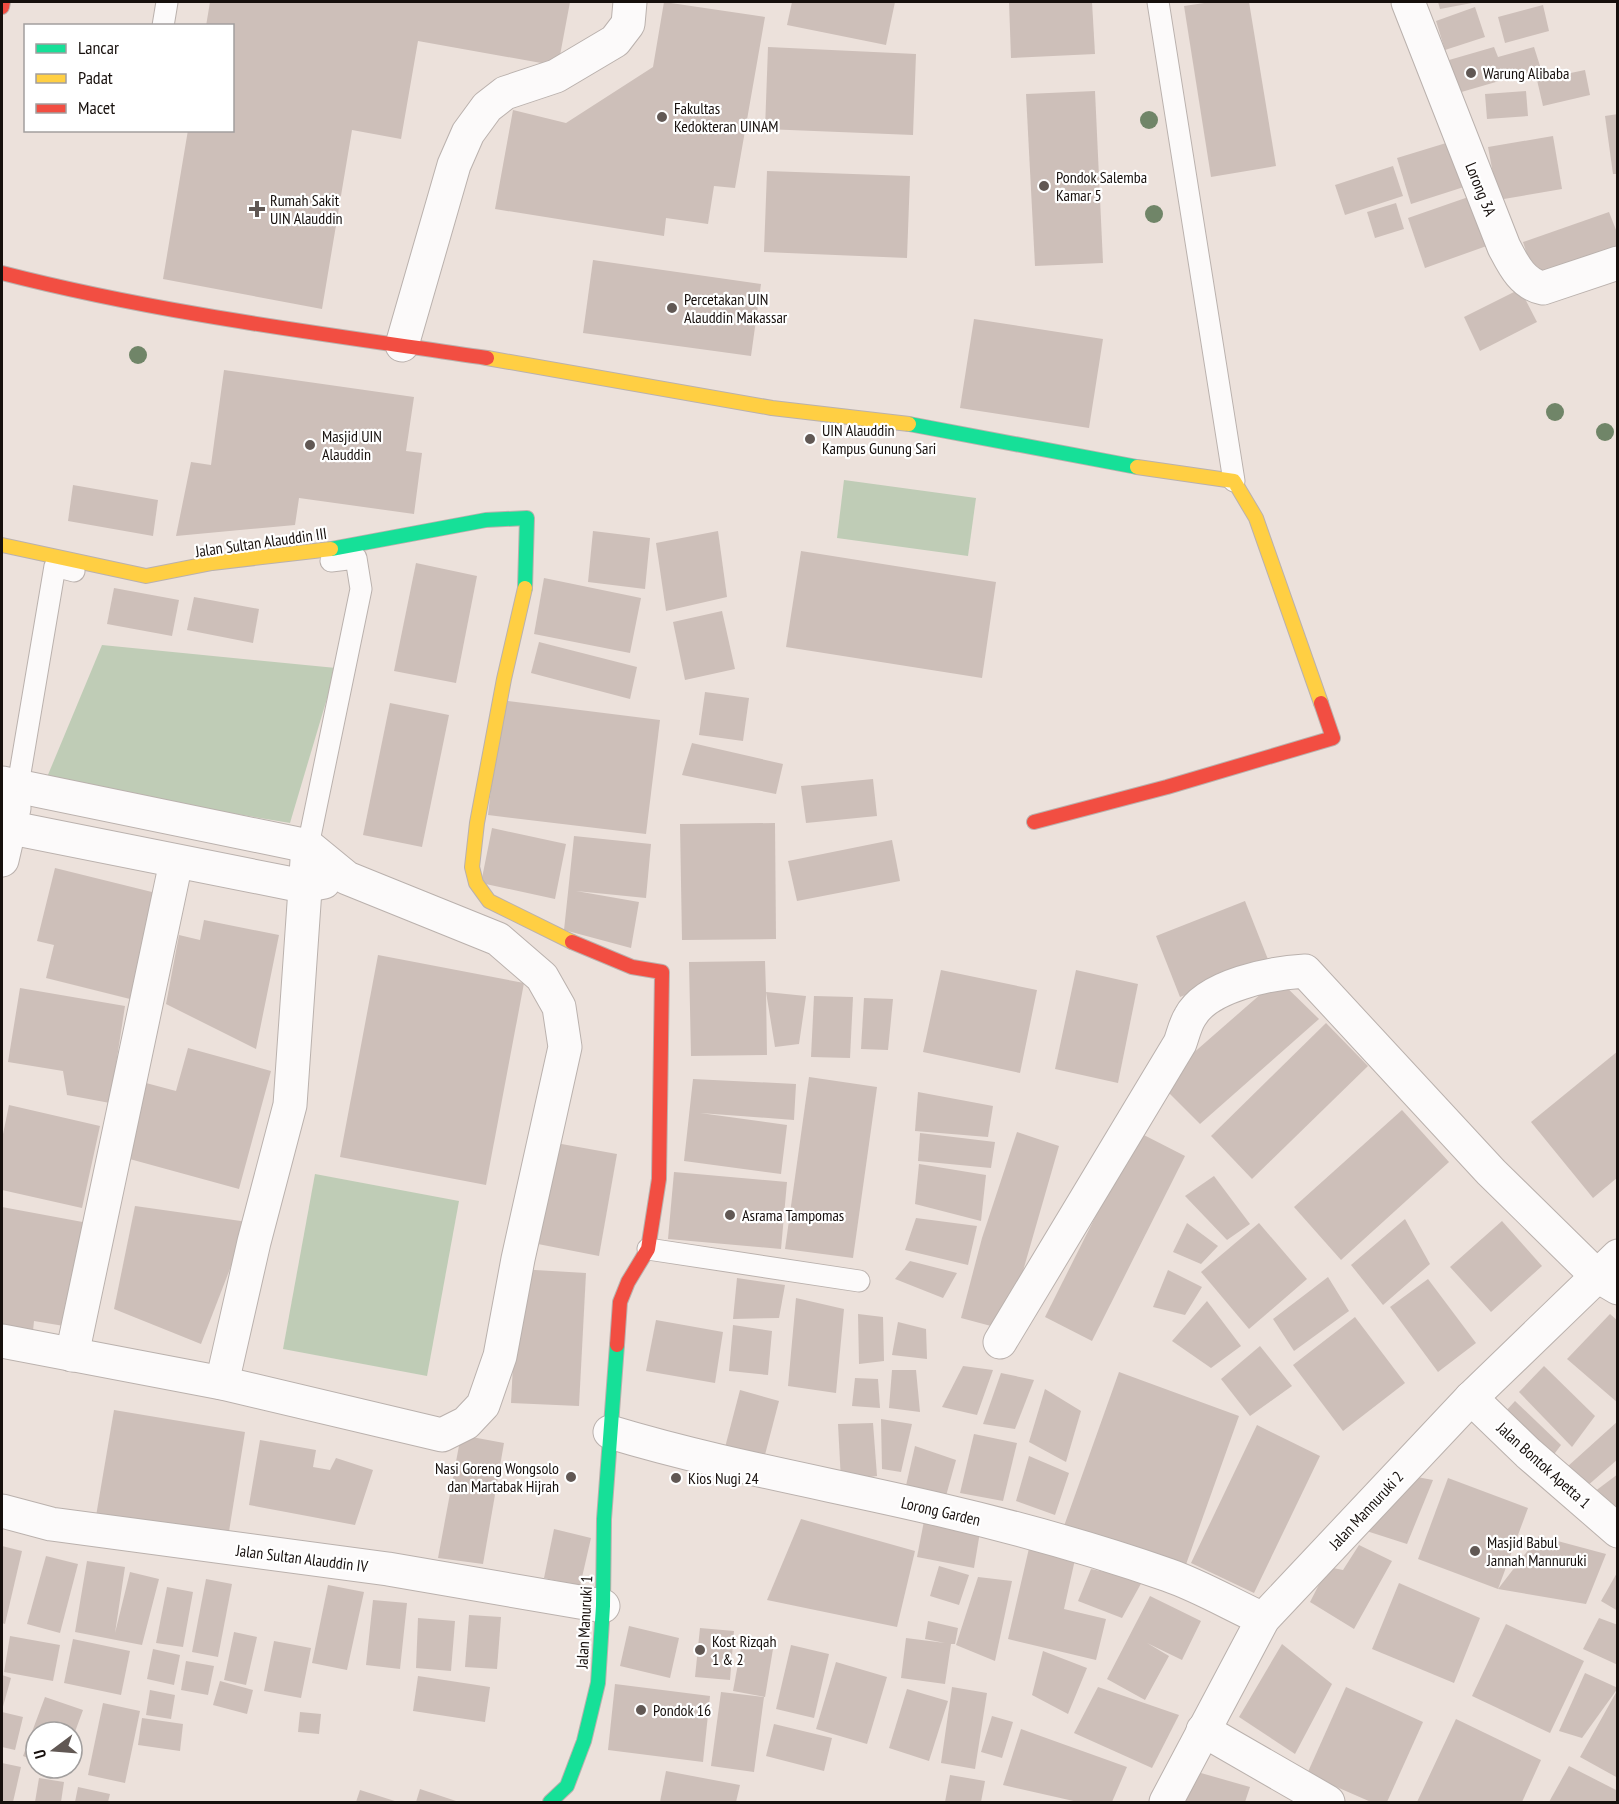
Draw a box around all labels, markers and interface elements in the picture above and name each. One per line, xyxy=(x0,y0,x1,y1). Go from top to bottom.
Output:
legend xyxy=(24,24,234,132)
text: Lancar xyxy=(78,36,119,59)
place label: Warung Alibaba xyxy=(1483,63,1569,83)
text: Padat xyxy=(78,66,113,89)
marker: Warung Alibaba xyxy=(1464,66,1478,80)
text: Macet xyxy=(78,96,115,119)
place label: Fakultas Kedokteran UINAM xyxy=(674,98,778,136)
marker: Fakultas Kedokteran UINAM xyxy=(655,110,669,124)
street label: Lorong 3A xyxy=(1461,159,1501,219)
place label: Pondok Salemba Kamar 5 xyxy=(1056,167,1147,205)
marker: Pondok Salemba Kamar 5 xyxy=(1037,179,1051,193)
place label: Rumah Sakit UIN Alauddin xyxy=(270,190,343,228)
marker: Rumah Sakit UIN Alauddin xyxy=(248,200,266,218)
place label: Percetakan UIN Alauddin Makassar xyxy=(684,289,788,327)
marker: Percetakan UIN Alauddin Makassar xyxy=(665,301,679,315)
place label: UIN Alauddin Kampus Gunung Sari xyxy=(822,420,936,458)
place label: Masjid UIN Alauddin xyxy=(322,426,382,464)
marker: UIN Alauddin Kampus Gunung Sari xyxy=(803,432,817,446)
marker: Masjid UIN Alauddin xyxy=(303,438,317,452)
street label: Jalan Sultan Alauddin III xyxy=(193,523,328,561)
place label: Asrama Tampomas xyxy=(742,1205,844,1225)
marker: Asrama Tampomas xyxy=(723,1208,737,1222)
street label: Jalan Bontok Apetta 1 xyxy=(1492,1417,1595,1512)
place label: Nasi Goreng Wongsolo dan Martabak Hijrah xyxy=(435,1458,559,1496)
street label: Jalan Mannuruki 2 xyxy=(1324,1467,1407,1554)
place label: Kios Nugi 24 xyxy=(688,1468,759,1488)
marker: Nasi Goreng Wongsolo dan Martabak Hijrah xyxy=(564,1470,578,1484)
marker: Kios Nugi 24 xyxy=(669,1471,683,1485)
street label: Lorong Garden xyxy=(899,1492,983,1530)
place label: Masjid Babul Jannah Mannuruki xyxy=(1486,1532,1587,1570)
street label: Jalan Sultan Alauddin IV xyxy=(234,1540,370,1576)
marker: Masjid Babul Jannah Mannuruki xyxy=(1468,1544,1482,1558)
street label: Jalan Manuruki 1 xyxy=(572,1575,596,1670)
place label: Kost Rizqah 1 & 2 xyxy=(712,1631,776,1669)
marker: Kost Rizqah 1 & 2 xyxy=(693,1643,707,1657)
place label: Pondok 16 xyxy=(653,1700,711,1720)
marker: Pondok 16 xyxy=(634,1703,648,1717)
north arrow xyxy=(24,1720,84,1780)
text: U xyxy=(29,1747,50,1761)

